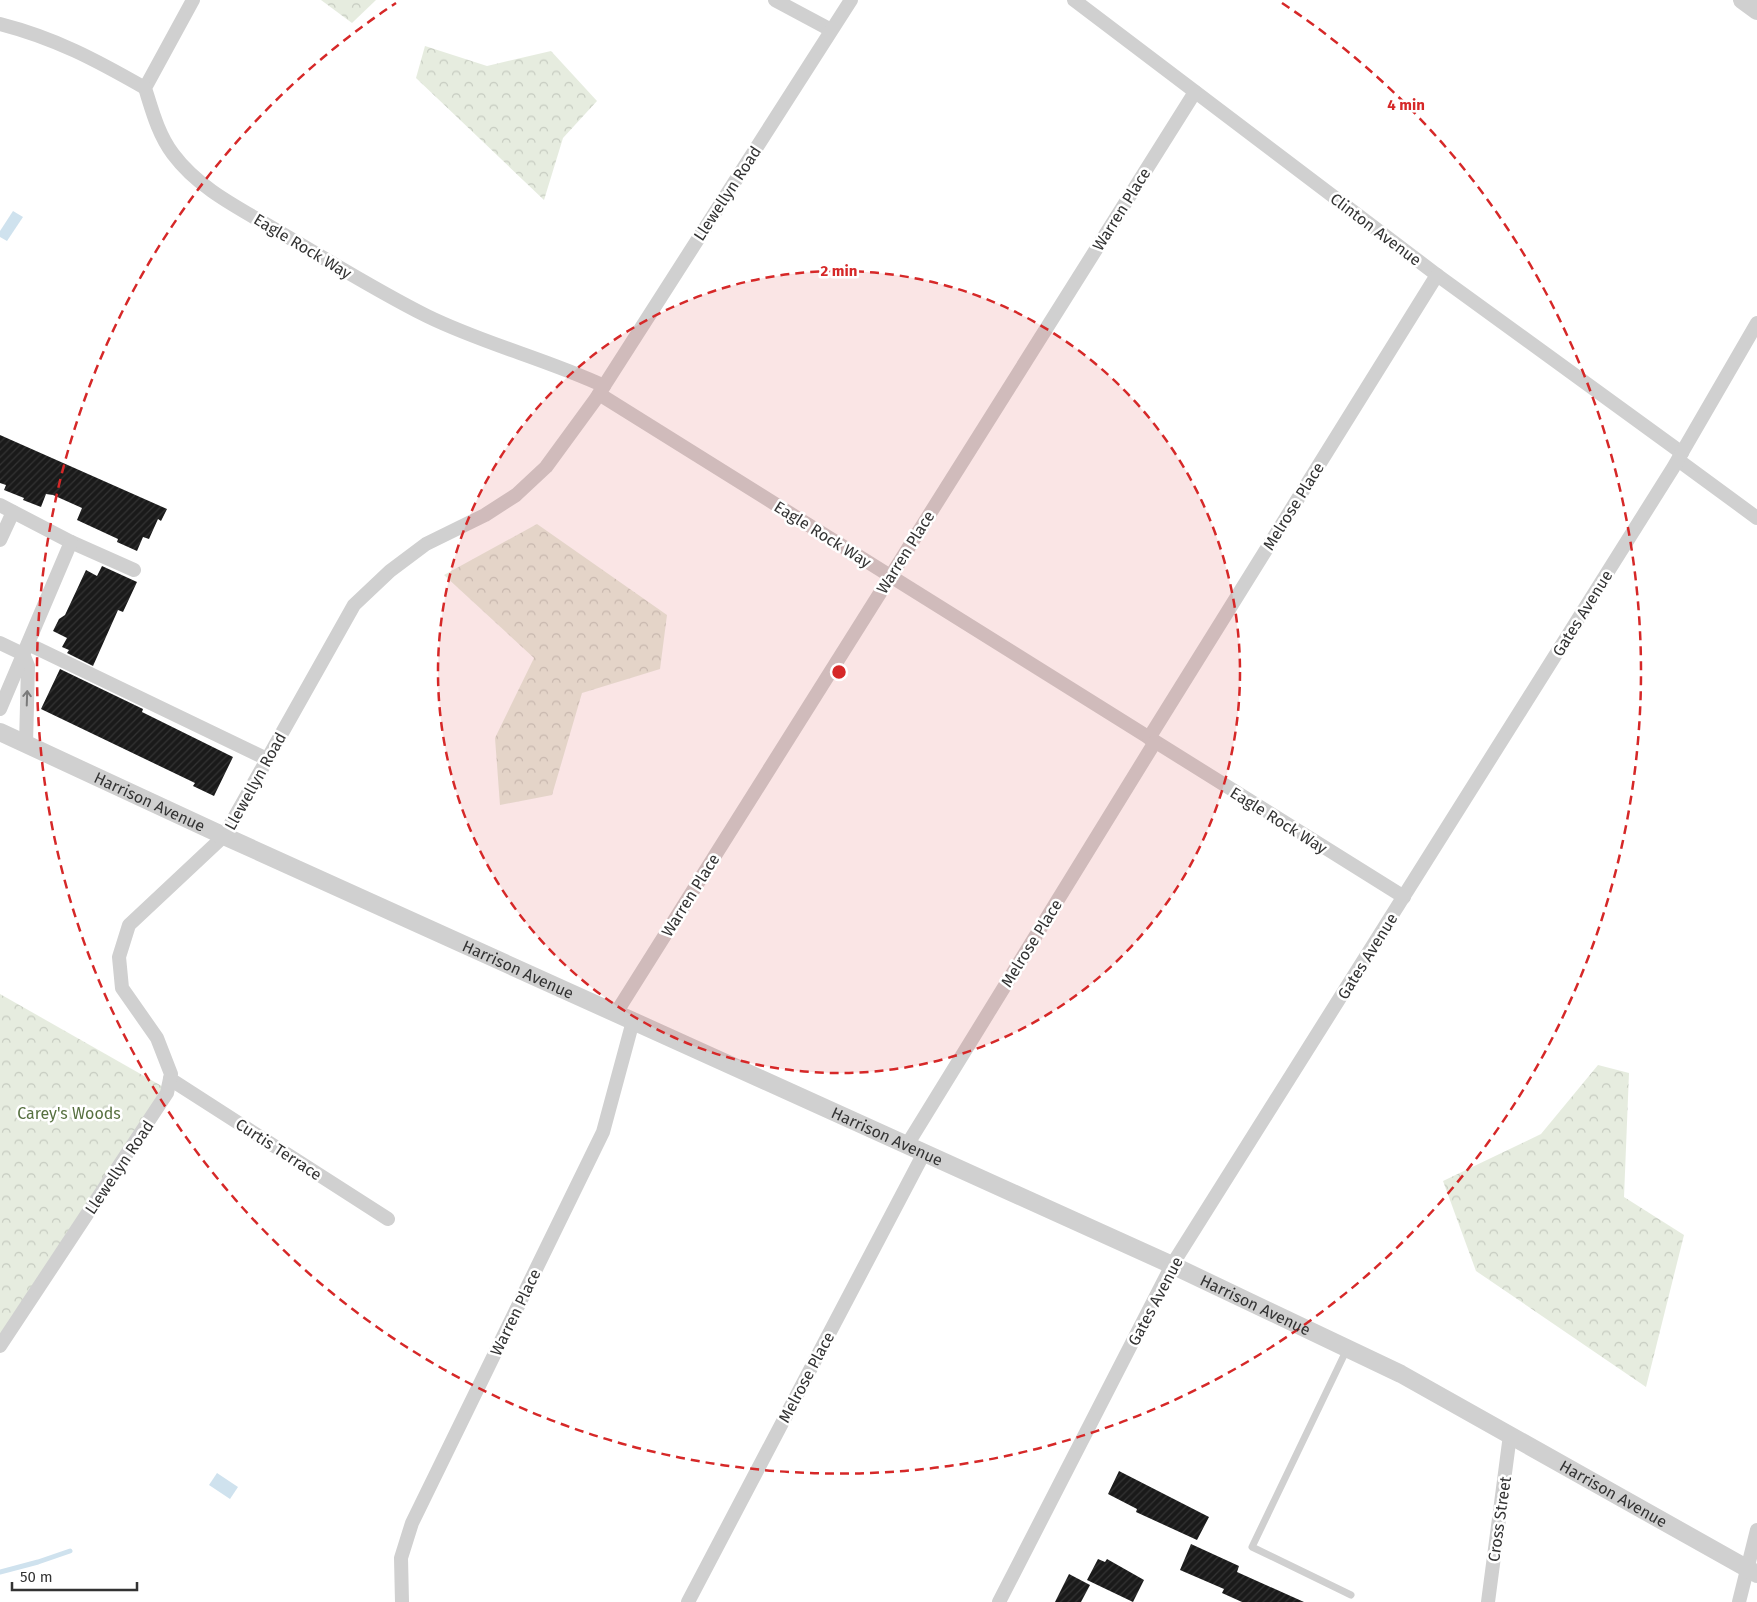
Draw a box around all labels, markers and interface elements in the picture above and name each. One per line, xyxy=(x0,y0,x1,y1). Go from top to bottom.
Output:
text: 4 min xyxy=(1387,96,1425,114)
street label: Llewellyn Road xyxy=(690,142,765,244)
street label: Warren Place xyxy=(1088,164,1154,254)
street label: Clinton Avenue xyxy=(1326,189,1425,270)
street label: Eagle Rock Way xyxy=(250,210,355,283)
text: 2 min xyxy=(821,262,857,280)
street label: Melrose Place xyxy=(1259,459,1328,554)
street label: Eagle Rock Way xyxy=(771,497,875,572)
street label: Warren Place xyxy=(872,507,938,597)
street label: Gates Avenue xyxy=(1548,567,1616,660)
centre of rings xyxy=(830,663,848,681)
one-way arrow xyxy=(22,691,32,707)
street label: Llewellyn Road xyxy=(221,729,290,833)
street label: Harrison Avenue xyxy=(91,768,208,836)
street label: Eagle Rock Way xyxy=(1227,783,1331,858)
street label: Warren Place xyxy=(657,850,723,940)
street label: Melrose Place xyxy=(997,896,1066,991)
street label: Gates Avenue xyxy=(1333,910,1401,1003)
street label: Harrison Avenue xyxy=(459,936,577,1003)
street label: Harrison Avenue xyxy=(828,1103,946,1170)
park label: Carey's Woods xyxy=(17,1104,121,1123)
street label: Curtis Terrace xyxy=(232,1115,325,1184)
street label: Llewellyn Road xyxy=(81,1117,158,1218)
street label: Gates Avenue xyxy=(1124,1254,1187,1349)
street label: Warren Place xyxy=(486,1266,545,1359)
street label: Harrison Avenue xyxy=(1197,1271,1314,1340)
street label: Melrose Place xyxy=(775,1329,838,1426)
street label: Harrison Avenue xyxy=(1556,1456,1670,1532)
street label: Cross Street xyxy=(1484,1475,1515,1563)
scale bar xyxy=(12,1560,138,1592)
text: 50 m xyxy=(20,1568,53,1586)

